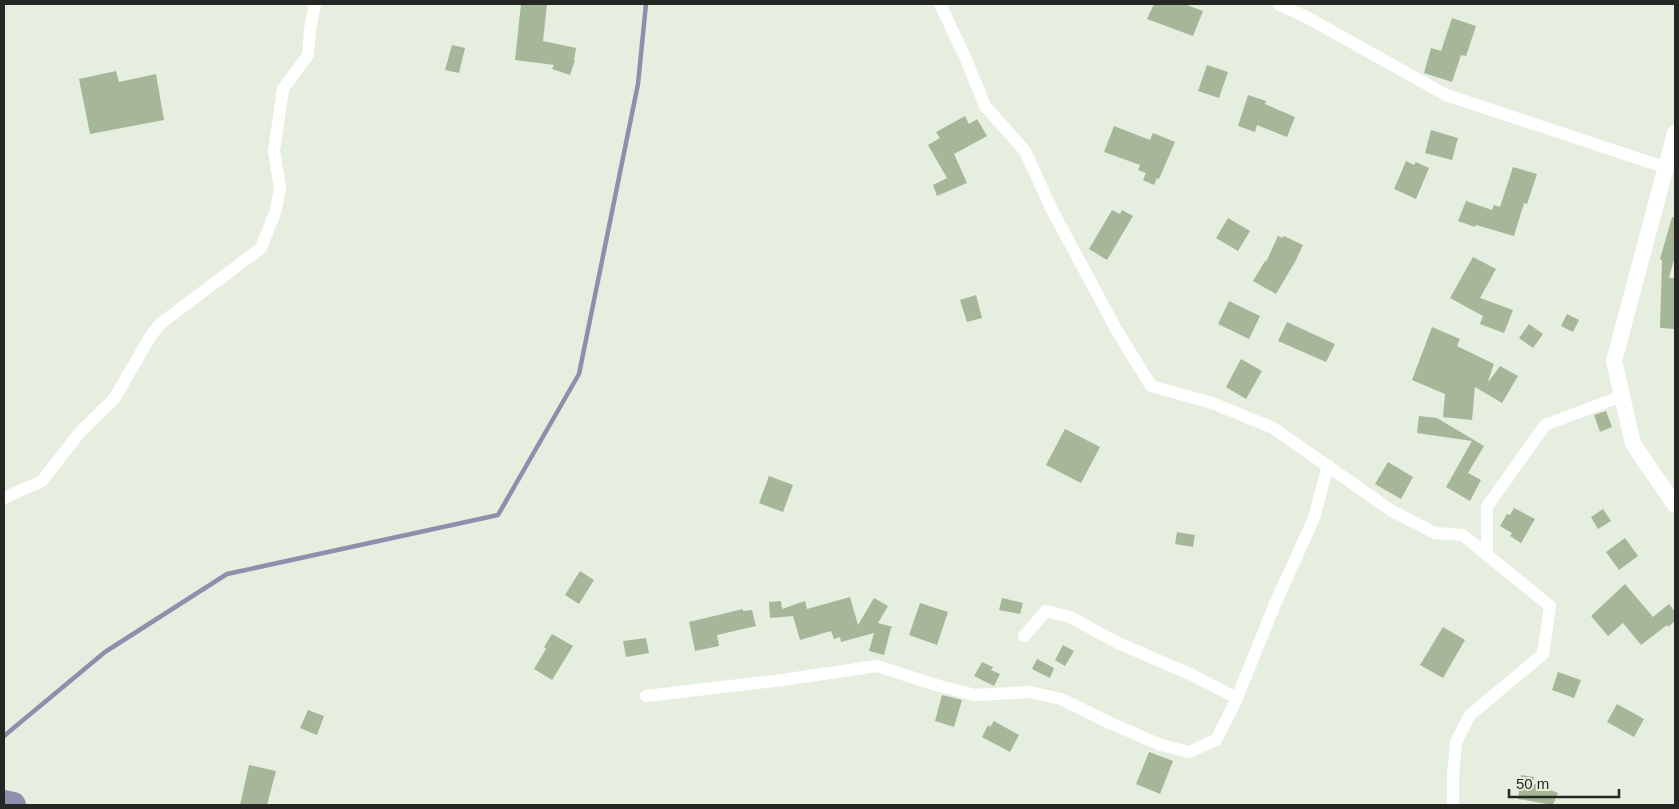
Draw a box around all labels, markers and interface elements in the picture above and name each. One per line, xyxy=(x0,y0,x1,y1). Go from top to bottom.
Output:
scale bar xyxy=(1509,766,1619,798)
text: 50 m xyxy=(1516,775,1549,792)

